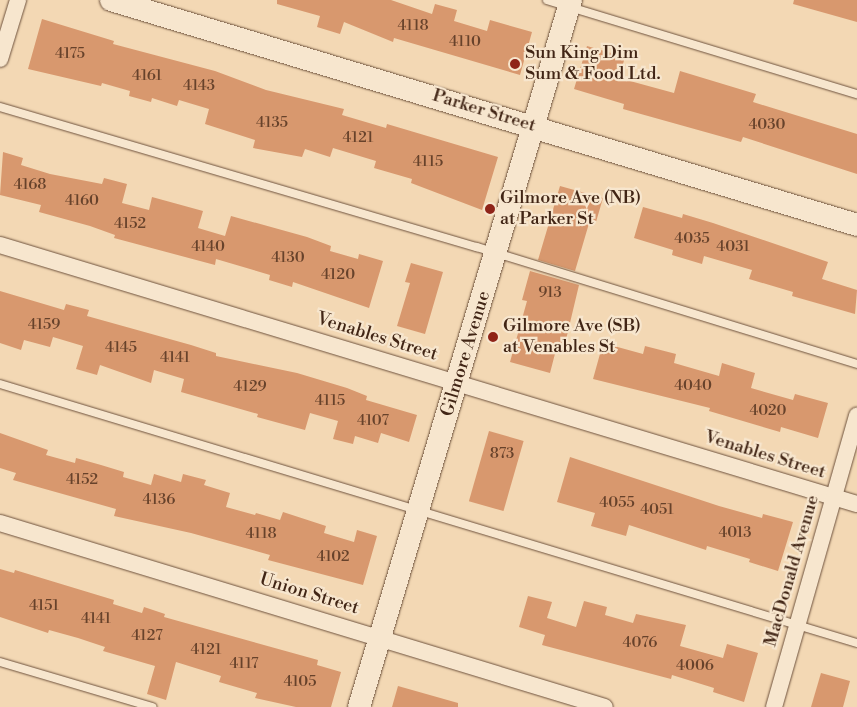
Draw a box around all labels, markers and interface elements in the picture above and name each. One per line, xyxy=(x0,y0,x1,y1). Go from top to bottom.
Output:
house number: 4118 xyxy=(397,17,429,35)
house number: 4110 xyxy=(449,33,481,51)
place label: Sun King Dim Sum & Food Ltd. xyxy=(525,43,660,86)
house number: 4175 xyxy=(55,45,85,63)
marker: Sun King Dim Sum & Food Ltd. xyxy=(509,58,521,70)
house number: 4161 xyxy=(132,67,162,85)
house number: 4143 xyxy=(183,77,215,95)
street label: Parker Street xyxy=(430,85,538,137)
house number: 4135 xyxy=(256,114,288,132)
house number: 4030 xyxy=(748,116,786,134)
house number: 4121 xyxy=(343,129,373,147)
house number: 4115 xyxy=(413,153,443,171)
house number: 4168 xyxy=(13,176,47,194)
place label: Gilmore Ave (NB) at Parker St xyxy=(500,188,641,230)
house number: 4160 xyxy=(65,192,99,210)
marker: Gilmore Ave (NB) at Parker St xyxy=(484,203,496,215)
house number: 4152 xyxy=(114,215,146,233)
house number: 4035 xyxy=(674,230,710,248)
house number: 4140 xyxy=(191,238,225,256)
house number: 4031 xyxy=(716,238,750,256)
house number: 4130 xyxy=(271,249,305,267)
house number: 4120 xyxy=(321,266,355,284)
house number: 913 xyxy=(538,284,562,302)
street label: Gilmore Avenue xyxy=(437,289,495,419)
street label: Venables Street xyxy=(314,308,440,366)
house number: 4159 xyxy=(28,316,60,334)
place label: Gilmore Ave (SB) at Venables St xyxy=(503,316,641,358)
marker: Gilmore Ave (SB) at Venables St xyxy=(487,331,499,343)
house number: 4145 xyxy=(105,339,137,357)
house number: 4141 xyxy=(160,349,190,367)
house number: 4040 xyxy=(674,377,712,395)
house number: 4129 xyxy=(233,378,267,396)
house number: 4115 xyxy=(315,392,345,410)
house number: 4020 xyxy=(749,402,787,420)
house number: 4107 xyxy=(357,412,389,430)
street label: Venables Street xyxy=(702,426,828,484)
house number: 873 xyxy=(490,445,514,463)
house number: 4152 xyxy=(66,471,98,489)
house number: 4136 xyxy=(143,491,175,509)
street label: MacDonald Avenue xyxy=(760,493,824,649)
house number: 4055 xyxy=(599,494,635,512)
house number: 4051 xyxy=(640,501,674,519)
house number: 4013 xyxy=(718,524,752,542)
house number: 4118 xyxy=(245,525,277,543)
house number: 4102 xyxy=(316,548,350,566)
street label: Union Street xyxy=(257,569,361,619)
house number: 4151 xyxy=(29,597,59,615)
house number: 4141 xyxy=(81,610,111,628)
house number: 4127 xyxy=(131,627,163,645)
house number: 4076 xyxy=(623,634,657,652)
house number: 4121 xyxy=(191,641,221,659)
house number: 4117 xyxy=(229,655,259,673)
house number: 4006 xyxy=(676,657,714,675)
house number: 4105 xyxy=(283,673,317,691)

